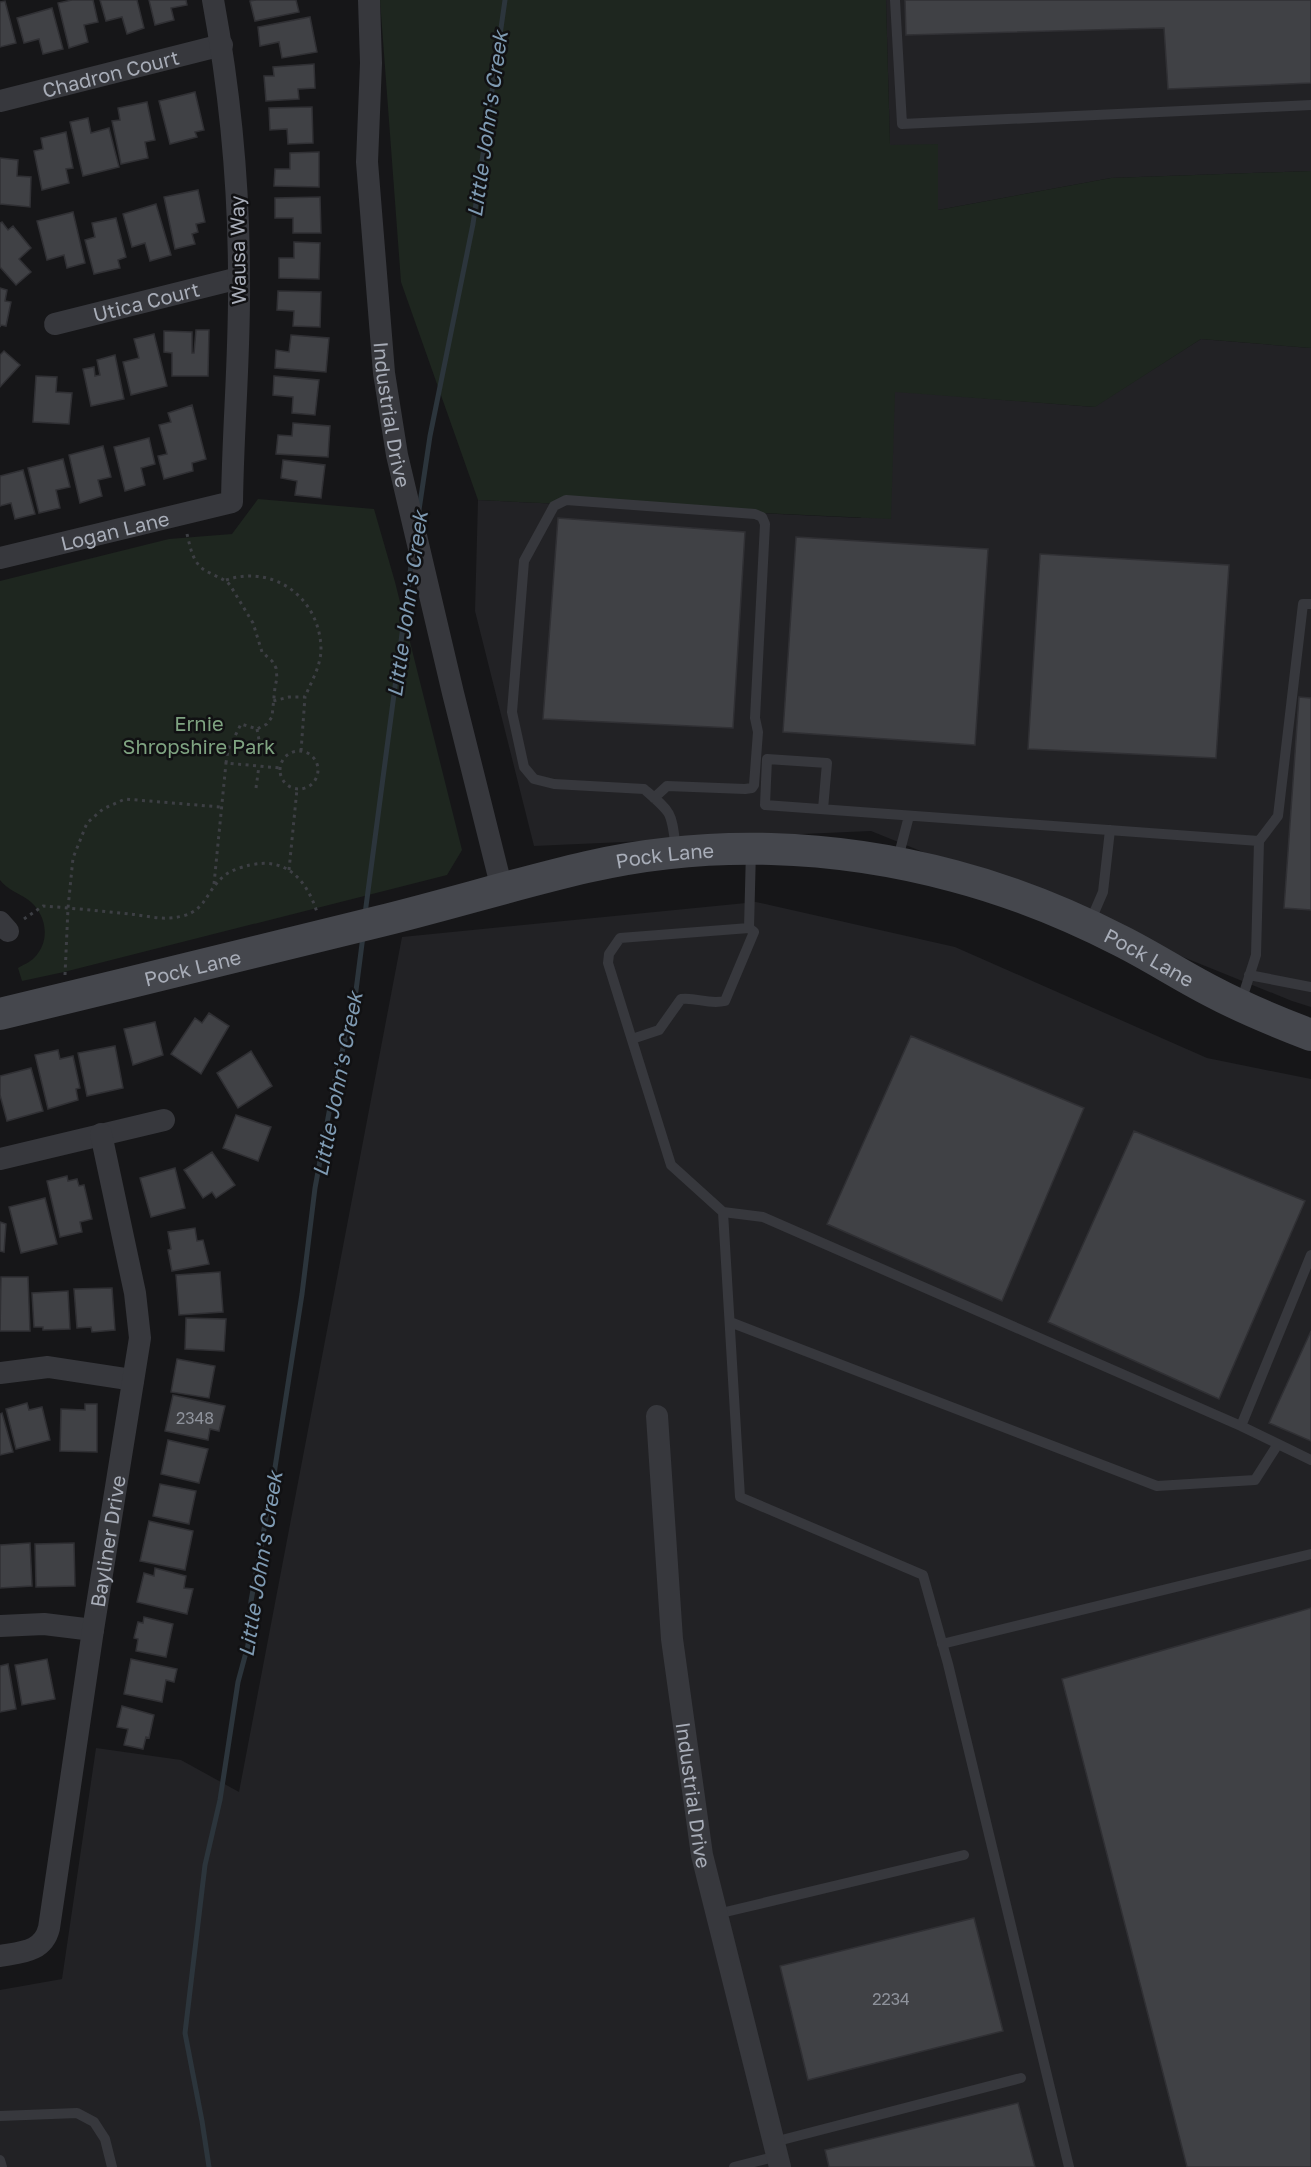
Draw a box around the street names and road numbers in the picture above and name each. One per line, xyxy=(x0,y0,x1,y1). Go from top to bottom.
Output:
street label: Chadron Court xyxy=(40,44,182,102)
street label: Wausa Way xyxy=(224,195,250,305)
street label: Utica Court xyxy=(90,276,202,326)
street label: Industrial Drive xyxy=(370,341,416,490)
street label: Logan Lane xyxy=(58,506,171,555)
street label: Pock Lane xyxy=(614,838,715,873)
street label: Pock Lane xyxy=(1101,923,1198,992)
street label: Pock Lane xyxy=(142,944,243,991)
street label: Bayliner Drive xyxy=(85,1473,130,1609)
street label: Industrial Drive xyxy=(672,1720,717,1871)

